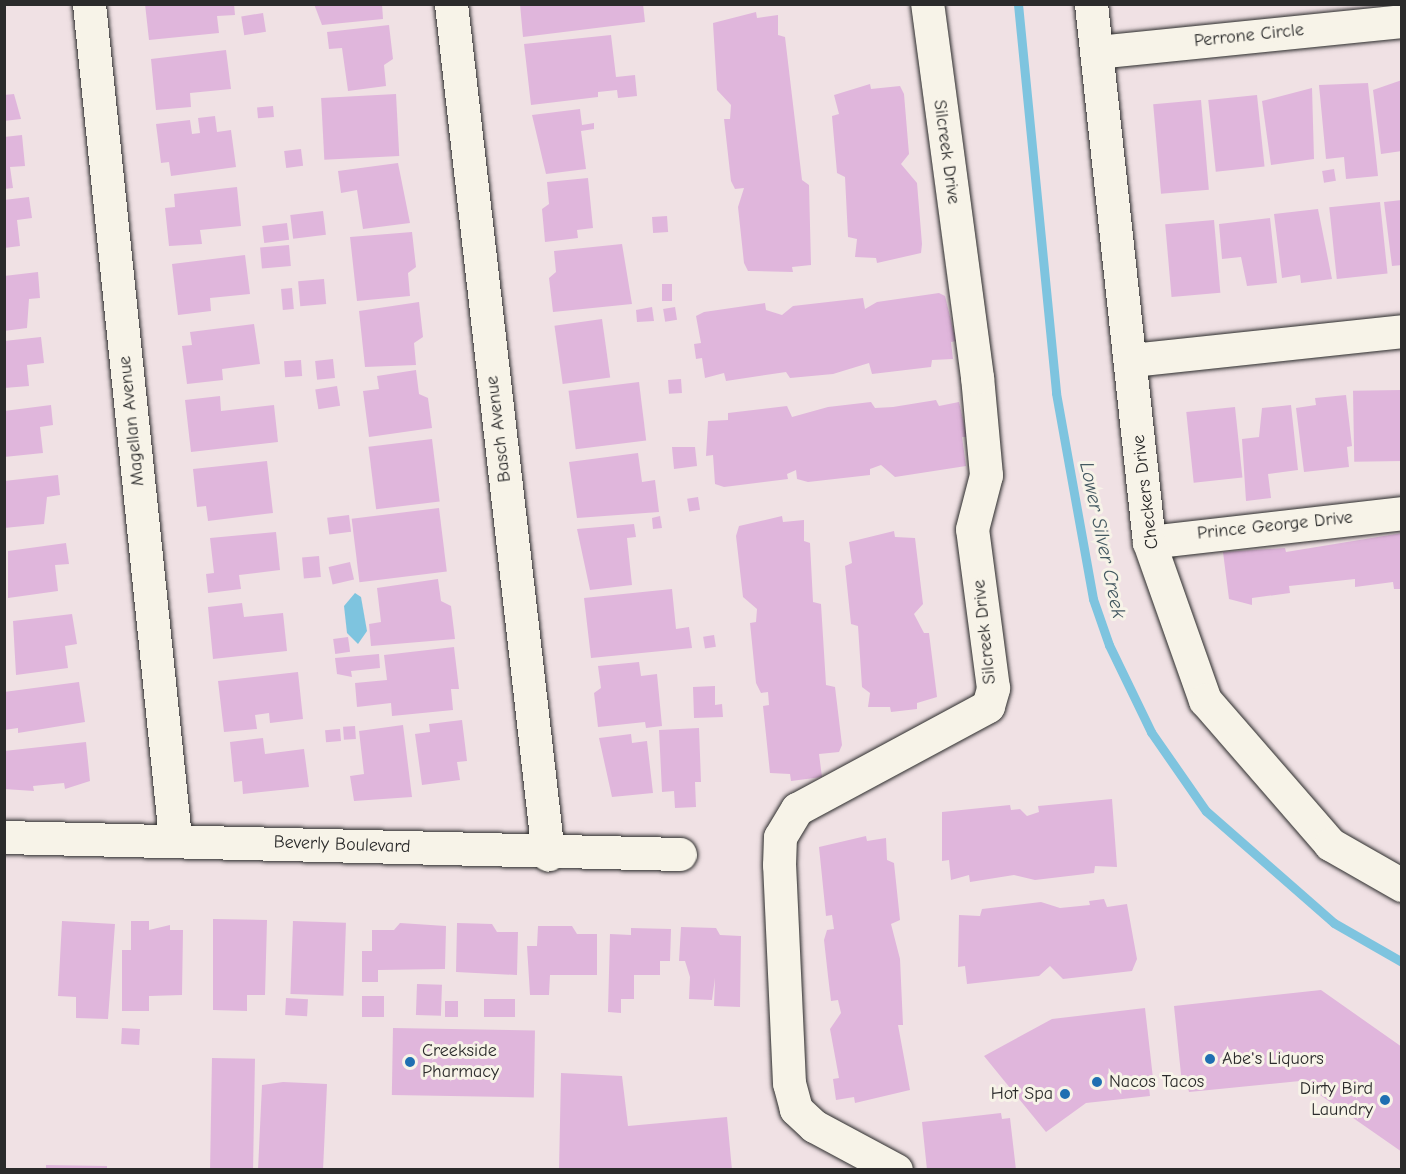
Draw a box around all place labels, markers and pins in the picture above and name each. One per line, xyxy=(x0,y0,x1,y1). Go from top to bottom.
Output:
place label: Creekside Pharmacy xyxy=(422,1041,499,1084)
place label: Abe's Liquors xyxy=(1222,1048,1324,1070)
marker: Abe's Liquors xyxy=(1203,1052,1217,1066)
marker: Creekside Pharmacy xyxy=(403,1055,417,1069)
place label: Nacos Tacos xyxy=(1109,1071,1204,1093)
marker: Nacos Tacos xyxy=(1090,1075,1104,1089)
place label: Dirty Bird Laundry xyxy=(1300,1079,1373,1122)
place label: Hot Spa xyxy=(991,1083,1053,1105)
marker: Hot Spa xyxy=(1058,1087,1072,1101)
marker: Dirty Bird Laundry xyxy=(1378,1093,1392,1107)

